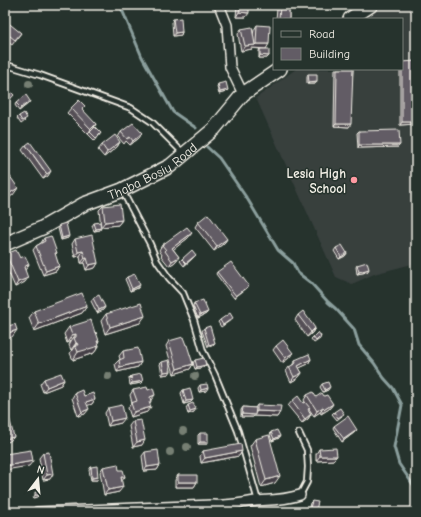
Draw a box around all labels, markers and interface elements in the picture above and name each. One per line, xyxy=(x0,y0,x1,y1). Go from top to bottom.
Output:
legend xyxy=(273,18,403,70)
text: Road xyxy=(309,27,335,41)
text: Building xyxy=(309,47,350,61)
street label: Thaba Bosiu Road xyxy=(106,139,200,202)
place label: Lesia High School xyxy=(287,166,346,196)
marker: Lesia High School xyxy=(349,175,359,185)
north arrow xyxy=(18,459,58,499)
text: N xyxy=(35,463,46,477)

